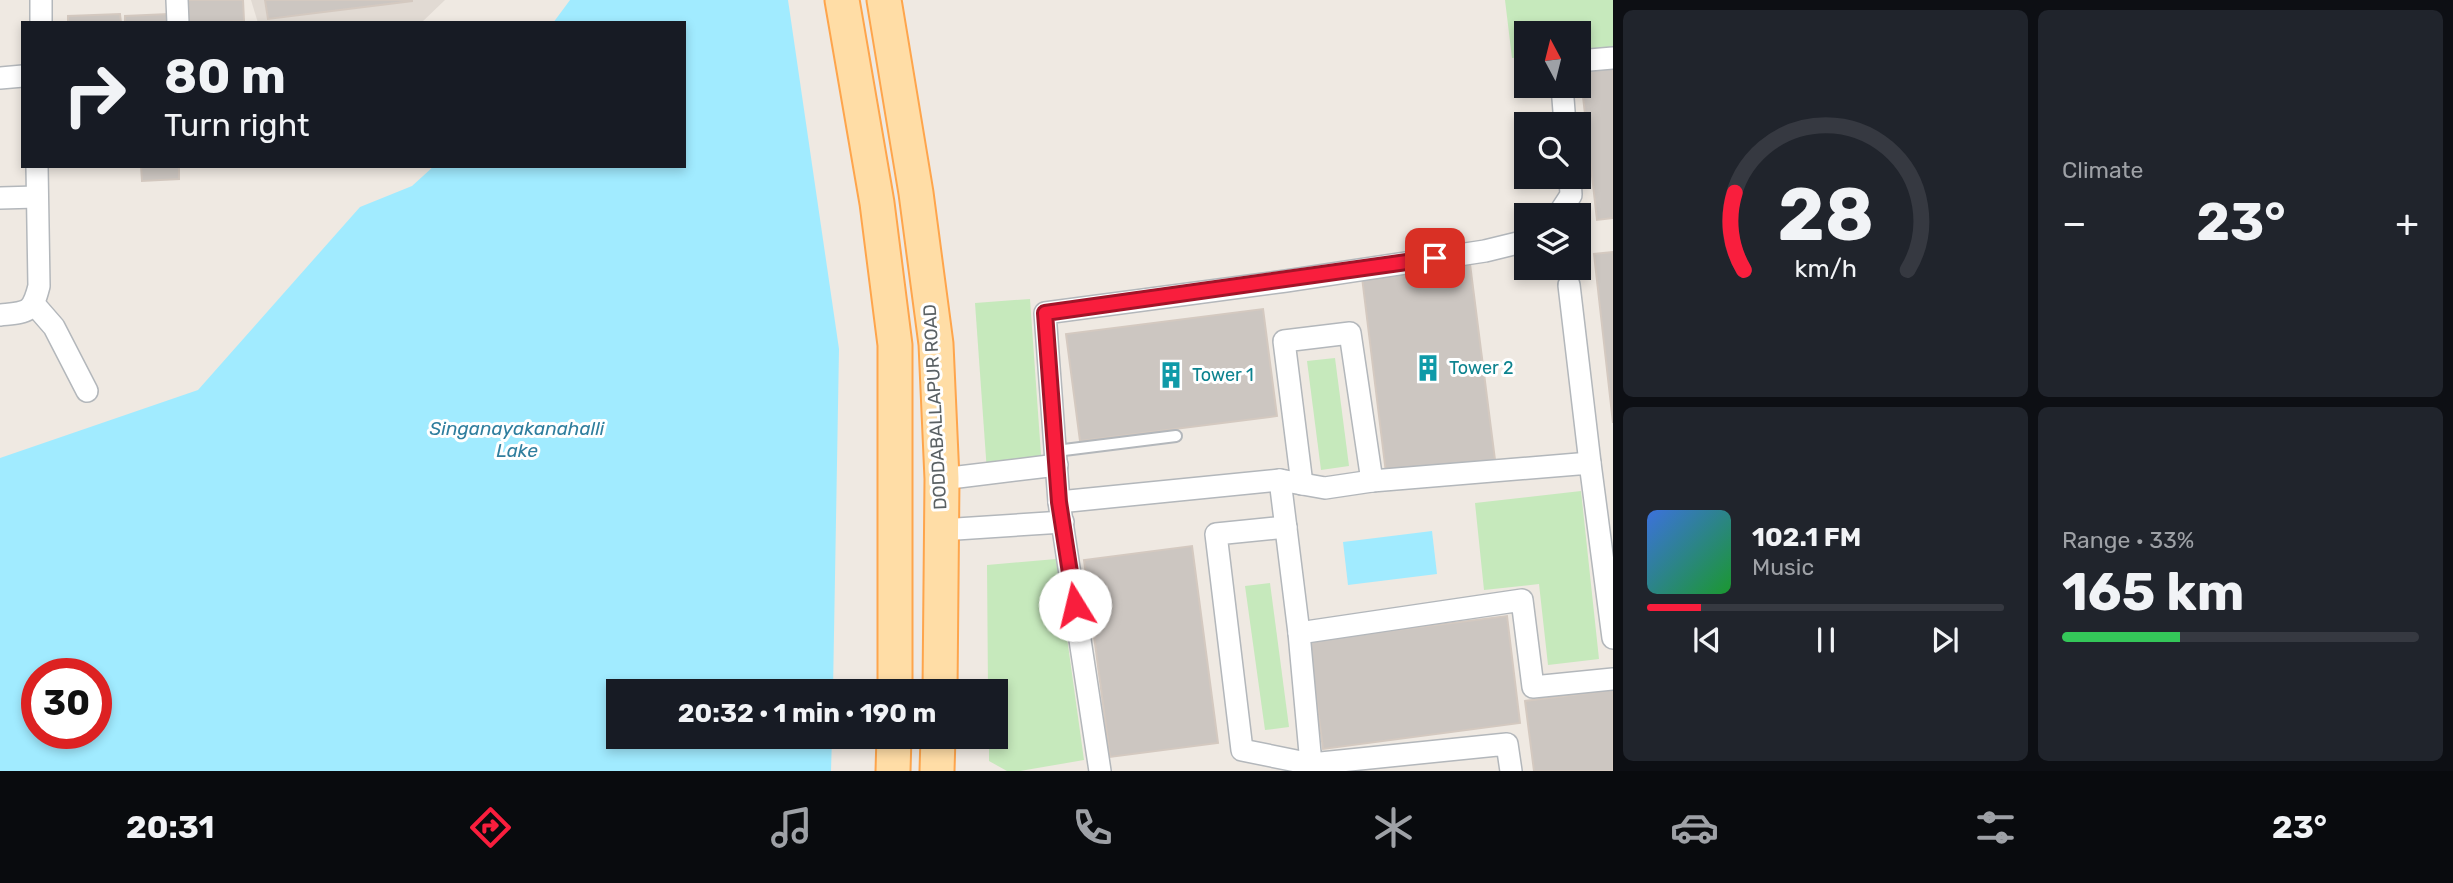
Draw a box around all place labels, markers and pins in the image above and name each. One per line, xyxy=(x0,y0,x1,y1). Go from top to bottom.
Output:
pin xyxy=(1405,228,1465,288)
building icon: Tower 2 xyxy=(1413,353,1443,383)
place label: Tower 2 xyxy=(1449,357,1513,379)
building icon: Tower 1 xyxy=(1156,360,1186,390)
place label: Tower 1 xyxy=(1192,364,1254,386)

